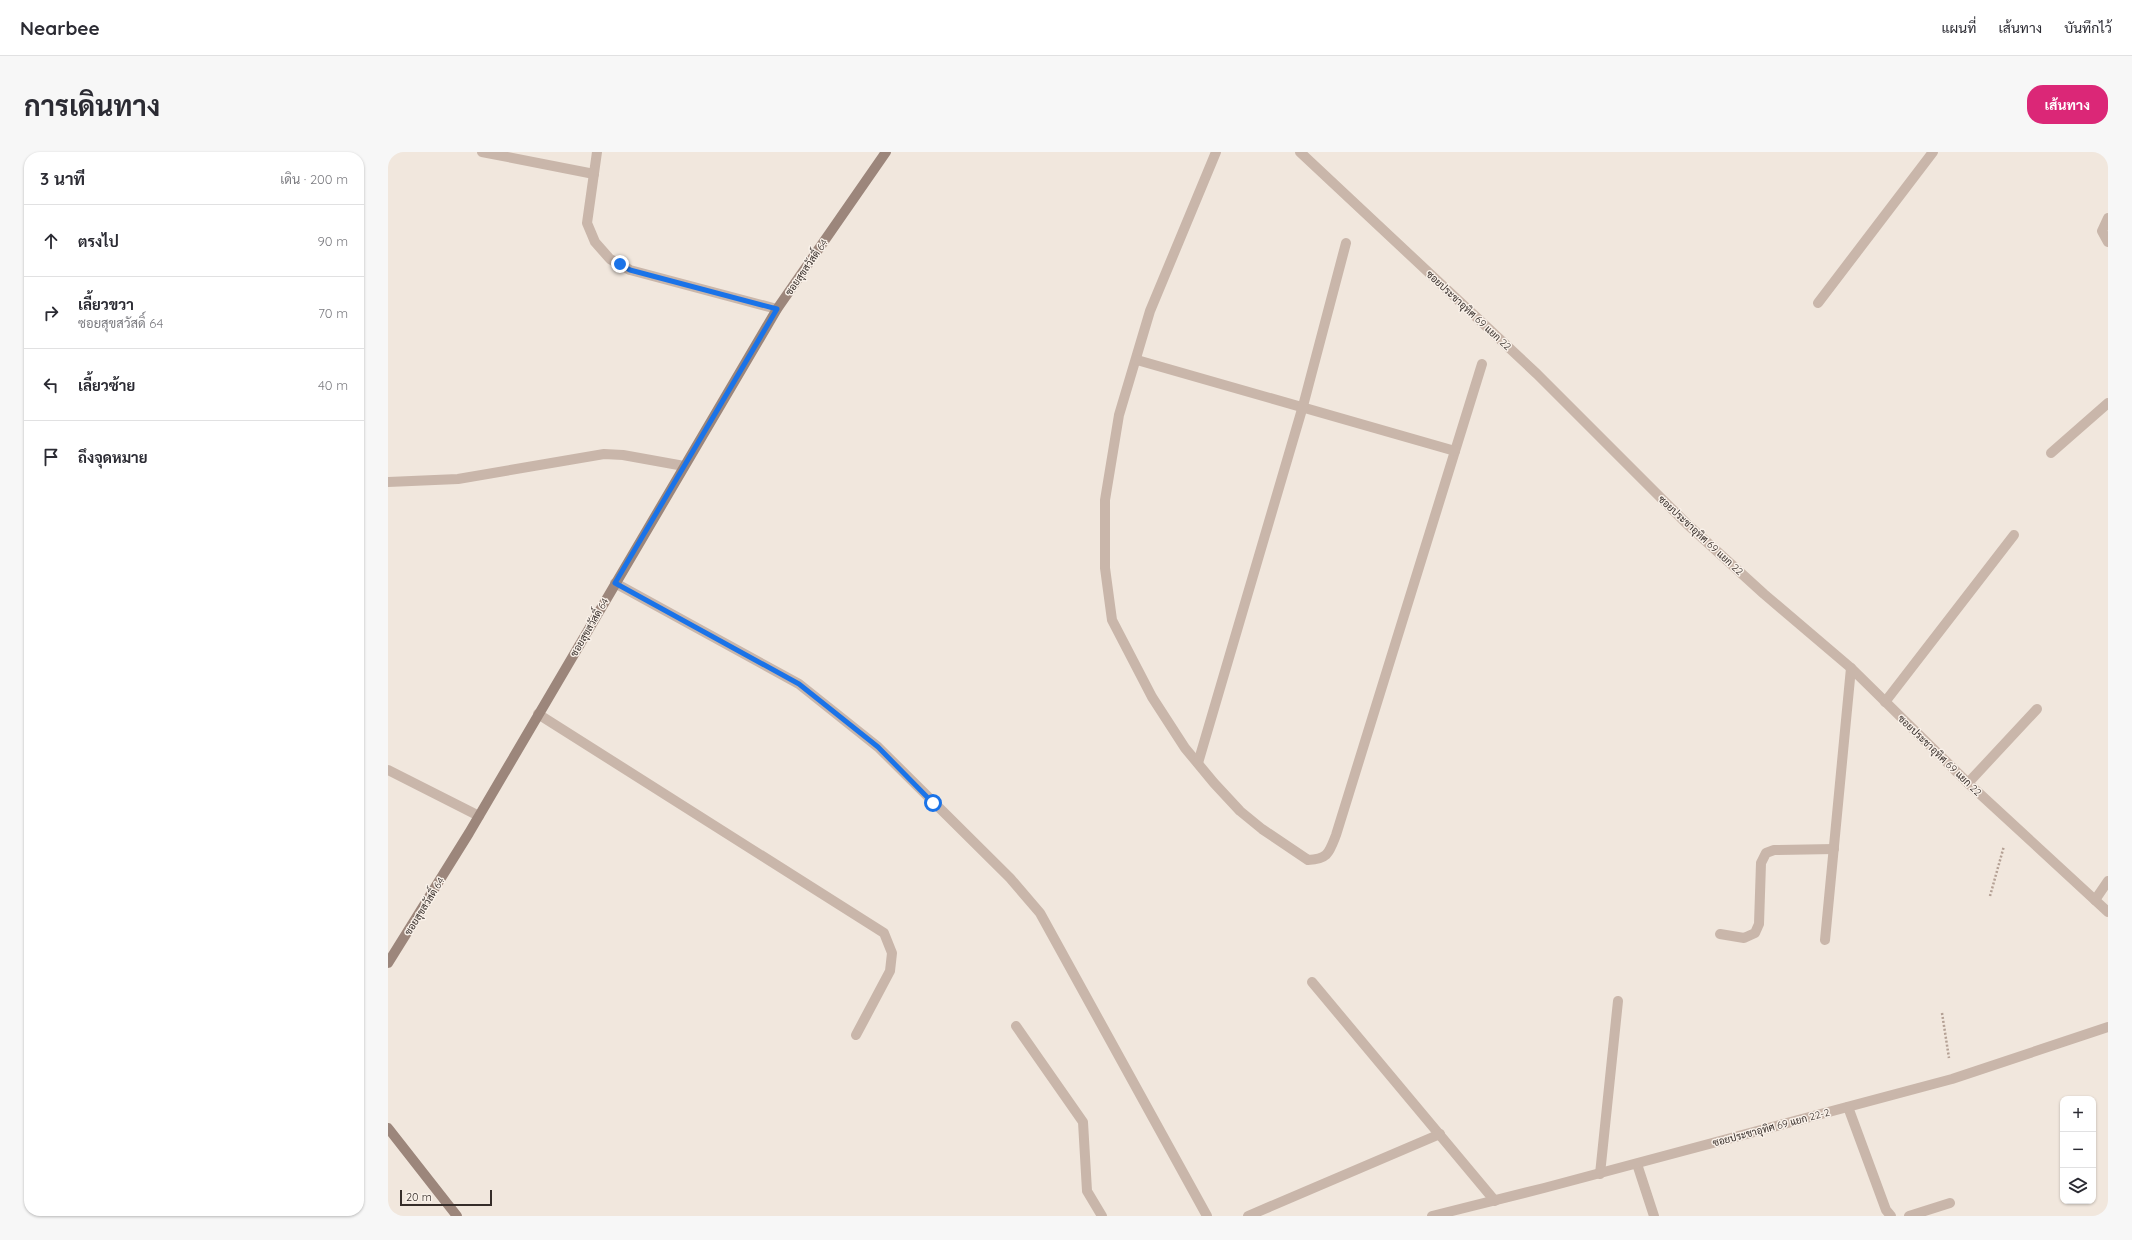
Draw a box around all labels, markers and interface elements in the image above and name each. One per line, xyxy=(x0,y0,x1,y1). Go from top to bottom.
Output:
text: Nearbee xyxy=(20,16,100,40)
text: แผนที่ xyxy=(1941,19,1976,37)
text: เส้นทาง xyxy=(1998,19,2042,37)
text: บันทึกไว้ xyxy=(2064,19,2112,37)
button: เส้นทาง xyxy=(2027,85,2108,124)
text: การเดินทาง xyxy=(24,88,160,123)
text: 3 นาที xyxy=(40,168,85,189)
text: เดิน · 200 m xyxy=(280,171,348,187)
icon: ahead xyxy=(40,230,62,252)
text: ตรงไป xyxy=(78,232,119,251)
text: 90 m xyxy=(318,233,348,249)
street label: ซอยสุขสวัสดิ์ 64 xyxy=(780,235,831,298)
route end xyxy=(611,255,629,273)
street label: ซอยประชาอุทิศ 69 แยก 22 xyxy=(1423,268,1514,354)
text: เลี้ยวขวา xyxy=(78,295,134,314)
icon: right xyxy=(40,302,62,324)
text: 70 m xyxy=(318,305,348,321)
text: ซอยสุขสวัสดิ์ 64 xyxy=(78,315,163,331)
icon: left xyxy=(40,374,62,396)
text: เลี้ยวซ้าย xyxy=(78,376,135,395)
text: 40 m xyxy=(318,377,348,393)
icon: arrive xyxy=(40,446,62,468)
text: ถึงจุดหมาย xyxy=(78,448,148,467)
street label: ซอยประชาอุทิศ 69 แยก 22 xyxy=(1655,493,1746,579)
street label: ซอยสุขสวัสดิ์ 64 xyxy=(565,594,612,659)
street label: ซอยประชาอุทิศ 69 แยก 22 xyxy=(1894,712,1985,800)
route start xyxy=(924,794,942,812)
street label: ซอยสุขสวัสดิ์ 64 xyxy=(399,874,448,938)
map controls xyxy=(2060,1096,2096,1204)
button: + xyxy=(2060,1096,2096,1132)
street label: ซอยประชาอุทิศ 69 แยก 22-2 xyxy=(1711,1105,1832,1150)
button: − xyxy=(2060,1132,2096,1168)
button: layers xyxy=(2060,1168,2096,1204)
scale bar xyxy=(400,1188,492,1207)
text: 20 m xyxy=(406,1190,432,1204)

